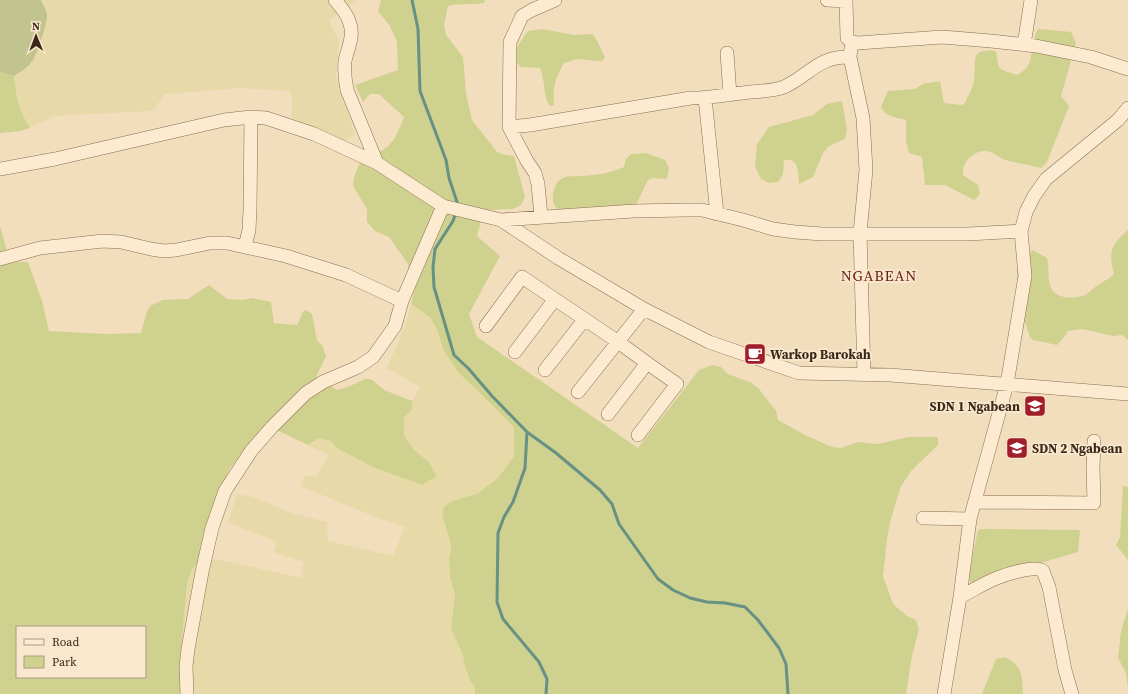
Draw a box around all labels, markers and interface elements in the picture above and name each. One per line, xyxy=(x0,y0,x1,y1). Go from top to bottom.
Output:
north arrow xyxy=(16,16,56,56)
text: N xyxy=(32,19,40,34)
district label: NGABEAN xyxy=(841,265,917,286)
cafe icon: Warkop Barokah xyxy=(742,341,768,367)
place label: Warkop Barokah xyxy=(770,346,871,363)
school or university icon: SDN 1 Ngabean xyxy=(1022,393,1048,419)
place label: SDN 1 Ngabean xyxy=(930,398,1020,415)
school or university icon: SDN 2 Ngabean xyxy=(1004,435,1030,461)
place label: SDN 2 Ngabean xyxy=(1032,440,1122,457)
legend xyxy=(16,626,146,678)
text: Road xyxy=(52,634,79,650)
text: Park xyxy=(52,654,77,670)

